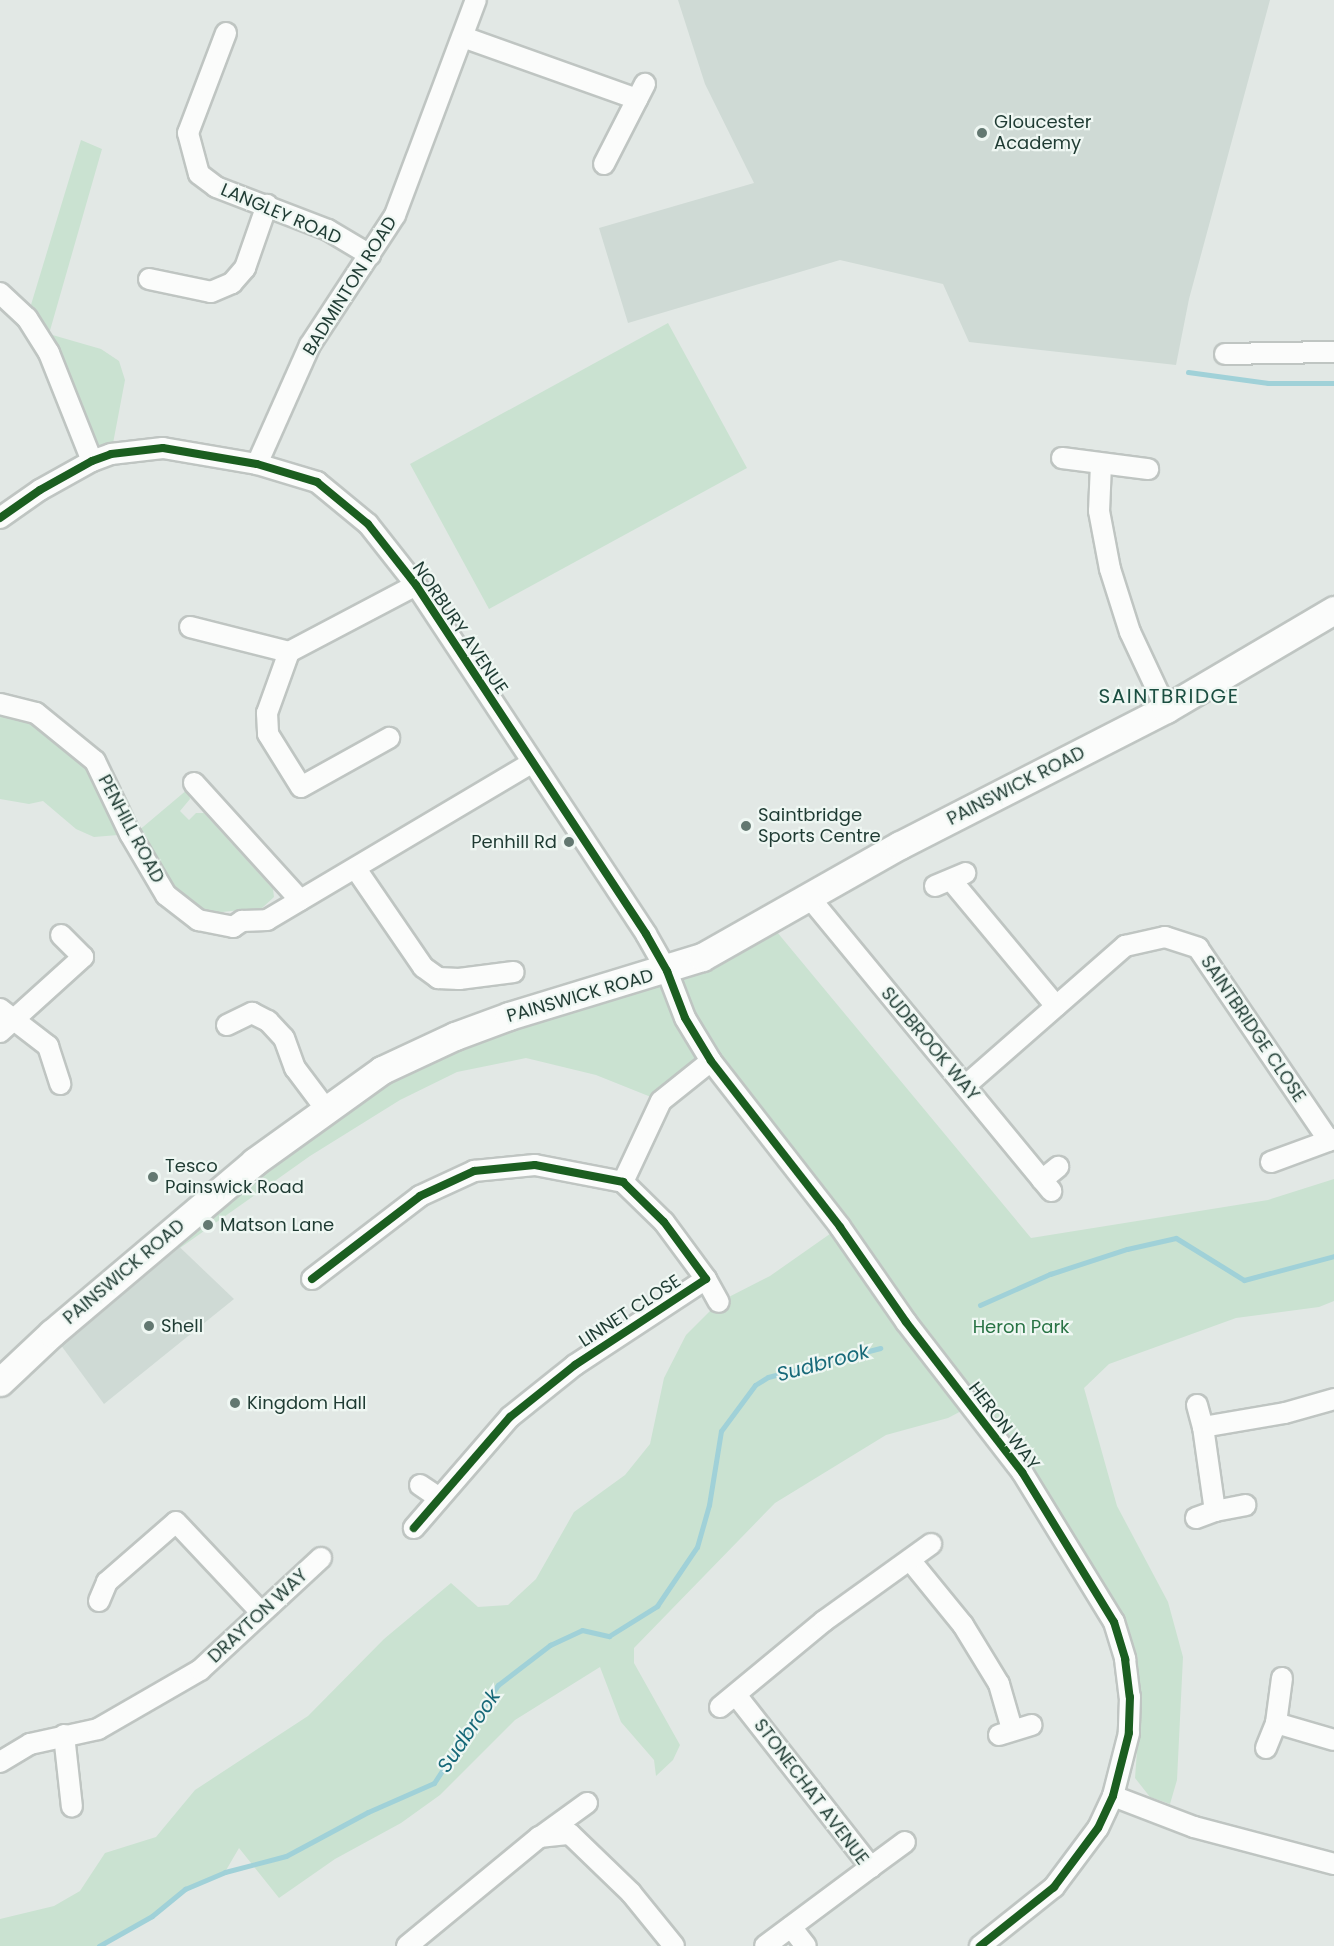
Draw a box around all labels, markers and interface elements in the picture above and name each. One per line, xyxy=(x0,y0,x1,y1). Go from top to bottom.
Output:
place label: Gloucester Academy xyxy=(994,112,1091,154)
marker: Gloucester Academy xyxy=(975,126,989,140)
street label: LANGLEY ROAD xyxy=(217,179,345,249)
street label: BADMINTON ROAD xyxy=(299,213,401,359)
street label: NORBURY AVENUE xyxy=(408,558,512,698)
district label: SAINTBRIDGE xyxy=(1099,684,1239,708)
street label: PAINSWICK ROAD xyxy=(944,742,1088,830)
street label: PENHILL ROAD xyxy=(93,771,169,887)
place label: Saintbridge Sports Centre xyxy=(758,805,881,848)
marker: Saintbridge Sports Centre xyxy=(739,819,753,833)
place label: Penhill Rd xyxy=(471,831,557,853)
marker: Penhill Rd xyxy=(562,835,576,849)
street label: SAINTBRIDGE CLOSE xyxy=(1196,952,1310,1106)
street label: PAINSWICK ROAD xyxy=(504,965,656,1027)
street label: SUDBROOK WAY xyxy=(876,983,984,1105)
place label: Tesco Painswick Road xyxy=(165,1156,304,1198)
marker: Tesco Painswick Road xyxy=(146,1170,160,1184)
place label: Matson Lane xyxy=(220,1214,334,1236)
street label: PAINSWICK ROAD xyxy=(59,1215,189,1329)
marker: Matson Lane xyxy=(201,1218,215,1232)
street label: LINNET CLOSE xyxy=(575,1270,685,1352)
place label: Shell xyxy=(161,1315,203,1337)
park label: Heron Park xyxy=(973,1316,1069,1338)
marker: Shell xyxy=(142,1319,156,1333)
water label: Sudbrook xyxy=(774,1339,872,1387)
street label: HERON WAY xyxy=(964,1378,1044,1474)
place label: Kingdom Hall xyxy=(247,1392,366,1414)
marker: Kingdom Hall xyxy=(228,1396,242,1410)
street label: DRAYTON WAY xyxy=(204,1564,312,1668)
water label: Sudbrook xyxy=(433,1685,505,1777)
street label: STONECHAT AVENUE xyxy=(749,1715,873,1869)

